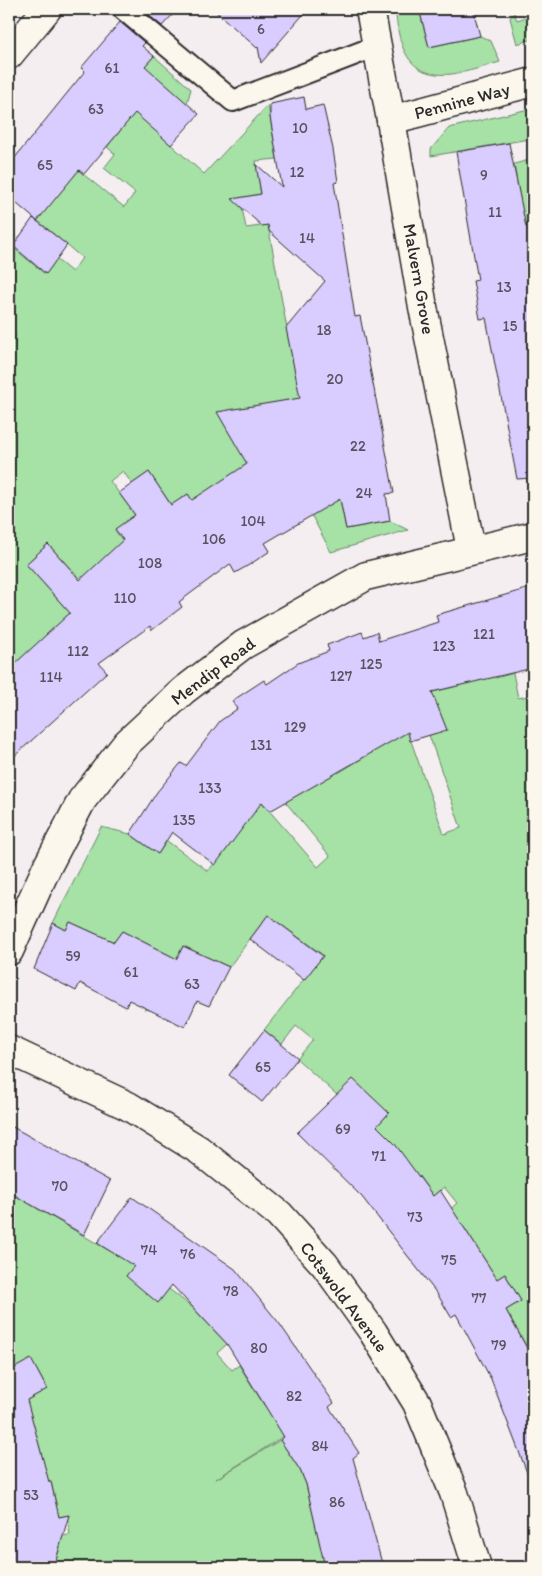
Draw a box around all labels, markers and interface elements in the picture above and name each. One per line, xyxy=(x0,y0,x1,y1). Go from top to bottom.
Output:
house number: 6 xyxy=(257,20,265,38)
house number: 61 xyxy=(105,59,119,77)
street label: Pennine Way xyxy=(412,78,513,124)
house number: 63 xyxy=(88,100,104,118)
house number: 10 xyxy=(292,119,308,137)
house number: 65 xyxy=(37,156,53,174)
house number: 12 xyxy=(290,163,305,181)
house number: 9 xyxy=(480,166,488,184)
house number: 11 xyxy=(488,203,502,221)
street label: Malvern Grove xyxy=(398,222,440,336)
house number: 14 xyxy=(299,229,315,247)
house number: 13 xyxy=(496,278,512,296)
house number: 15 xyxy=(503,317,518,335)
house number: 18 xyxy=(316,321,332,339)
house number: 20 xyxy=(326,370,344,388)
house number: 22 xyxy=(350,437,366,455)
house number: 24 xyxy=(356,484,372,502)
house number: 104 xyxy=(240,512,266,530)
house number: 106 xyxy=(202,530,226,548)
house number: 108 xyxy=(138,554,162,572)
house number: 110 xyxy=(113,589,137,607)
house number: 121 xyxy=(473,625,495,643)
street label: Mendip Road xyxy=(166,632,260,710)
house number: 123 xyxy=(432,637,456,655)
house number: 112 xyxy=(67,642,89,660)
house number: 125 xyxy=(360,655,382,673)
house number: 127 xyxy=(330,667,353,685)
house number: 114 xyxy=(40,668,62,686)
house number: 129 xyxy=(284,718,306,736)
house number: 131 xyxy=(250,736,272,754)
house number: 133 xyxy=(198,779,222,797)
house number: 135 xyxy=(172,811,196,829)
house number: 59 xyxy=(65,947,81,965)
house number: 61 xyxy=(124,963,138,981)
house number: 63 xyxy=(184,975,200,993)
house number: 65 xyxy=(255,1058,271,1076)
house number: 69 xyxy=(335,1120,351,1138)
house number: 71 xyxy=(372,1147,386,1165)
house number: 70 xyxy=(52,1177,68,1195)
house number: 73 xyxy=(407,1208,423,1226)
street label: Cotswold Avenue xyxy=(295,1237,393,1357)
house number: 74 xyxy=(141,1241,157,1259)
house number: 76 xyxy=(180,1245,196,1263)
house number: 75 xyxy=(441,1251,457,1269)
house number: 78 xyxy=(223,1282,239,1300)
house number: 77 xyxy=(472,1289,487,1307)
house number: 79 xyxy=(491,1336,507,1354)
house number: 80 xyxy=(250,1339,268,1357)
house number: 82 xyxy=(286,1387,302,1405)
house number: 84 xyxy=(311,1437,329,1455)
house number: 53 xyxy=(23,1486,39,1504)
house number: 86 xyxy=(329,1493,345,1511)

